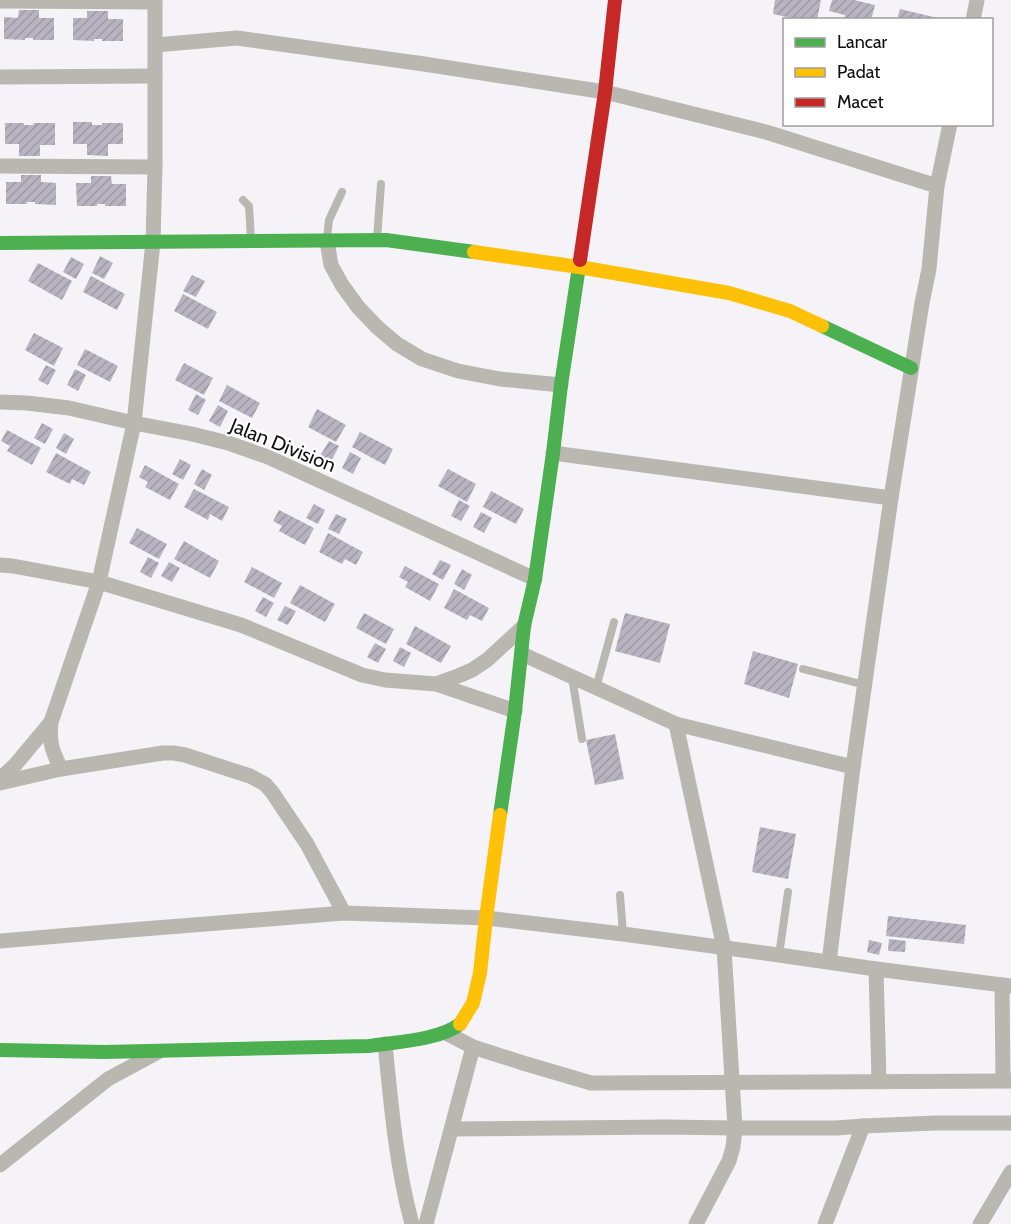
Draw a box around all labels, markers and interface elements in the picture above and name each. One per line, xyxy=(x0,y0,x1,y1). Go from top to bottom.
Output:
legend xyxy=(783,18,993,126)
text: Lancar xyxy=(837,31,888,53)
text: Padat xyxy=(837,61,880,83)
text: Macet xyxy=(837,91,883,113)
street label: Jalan Division xyxy=(226,413,339,477)

